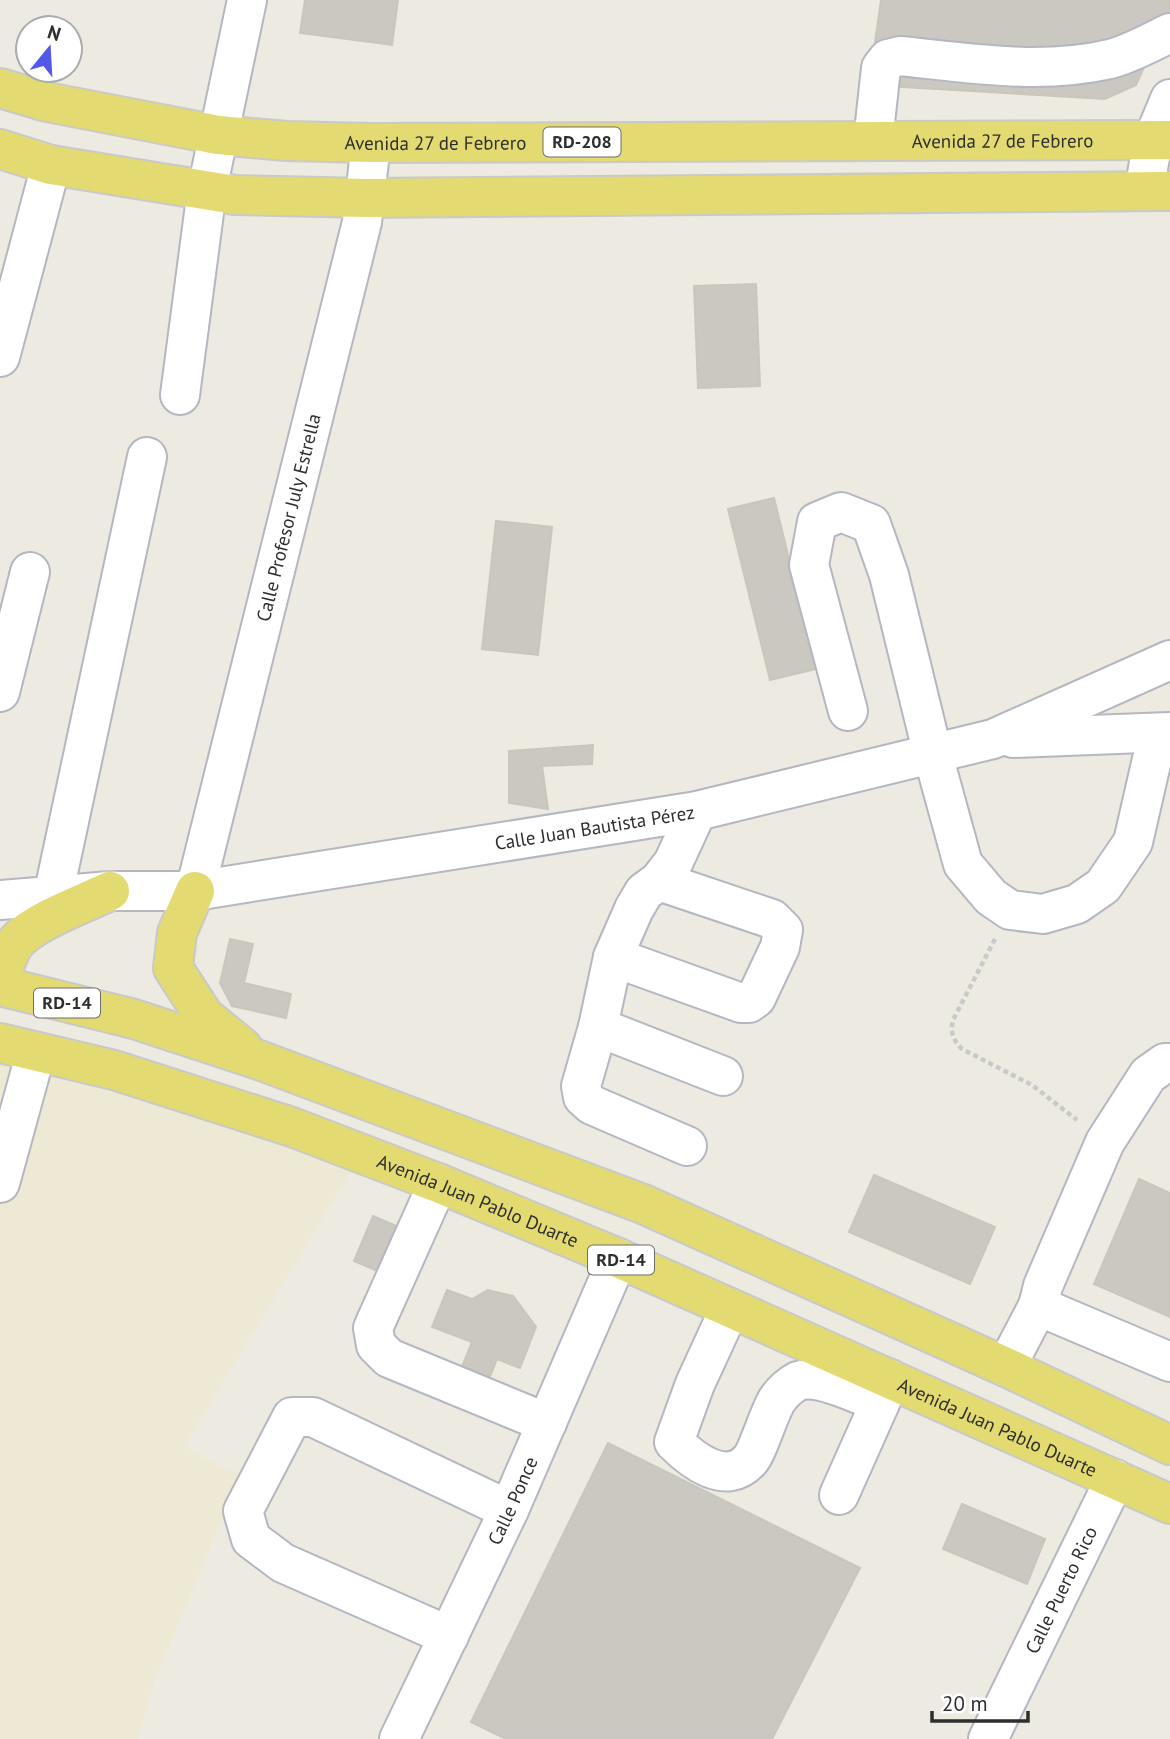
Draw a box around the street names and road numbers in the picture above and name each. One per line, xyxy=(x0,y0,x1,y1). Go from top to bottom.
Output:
road number: RD-208 xyxy=(544,127,620,156)
street label: Avenida 27 de Febrero xyxy=(912,128,1093,153)
street label: Avenida 27 de Febrero xyxy=(344,130,526,155)
street label: Calle Profesor July Estrella xyxy=(251,411,326,624)
street label: Calle Juan Bautista Pérez xyxy=(493,800,696,855)
road number: RD-14 xyxy=(34,988,100,1018)
street label: Avenida Juan Pablo Duarte xyxy=(374,1149,582,1252)
road number: RD-14 xyxy=(588,1246,654,1274)
street label: Avenida Juan Pablo Duarte xyxy=(894,1372,1101,1482)
street label: Calle Ponce xyxy=(482,1453,543,1549)
street label: Calle Puerto Rico xyxy=(1020,1522,1102,1658)

